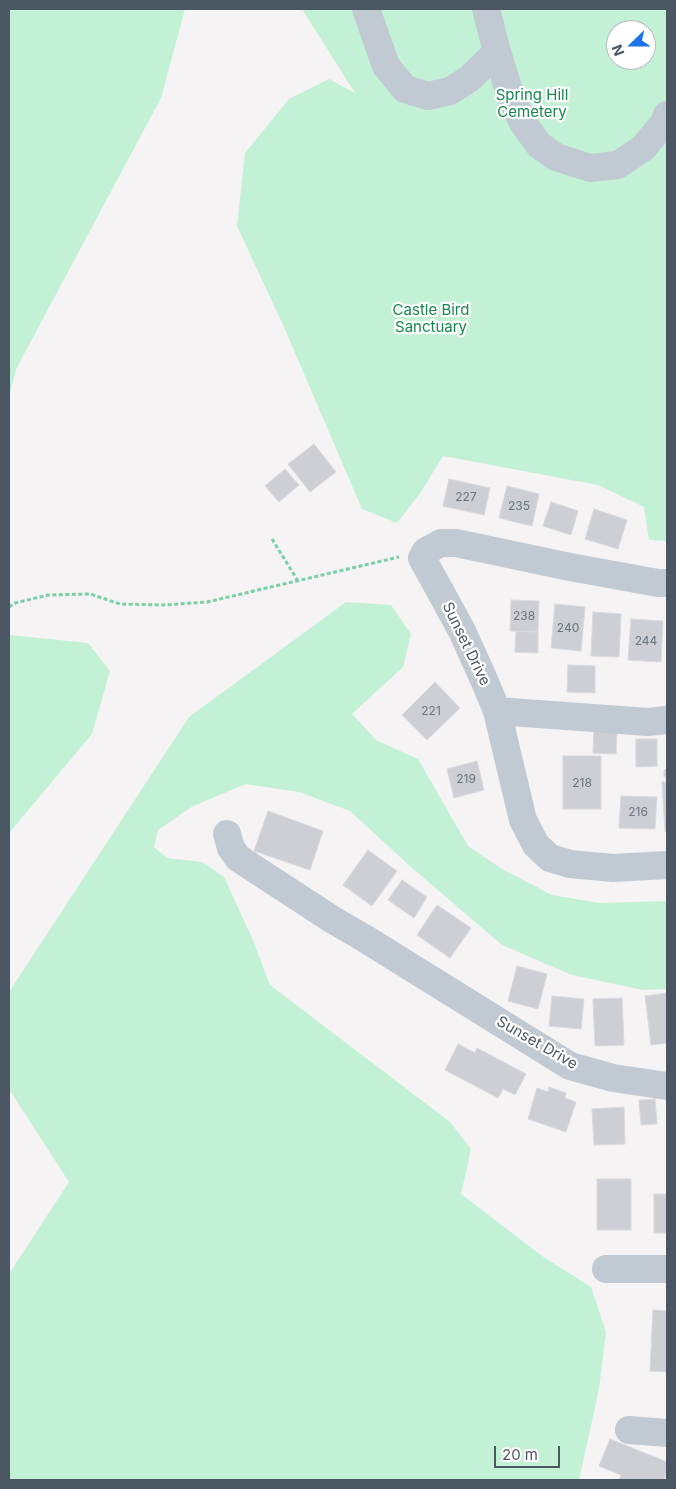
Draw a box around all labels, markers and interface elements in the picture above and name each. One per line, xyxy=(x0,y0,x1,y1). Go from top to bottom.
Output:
north arrow xyxy=(606,20,656,70)
text: N xyxy=(608,42,627,59)
park label: Spring Hill Cemetery xyxy=(496,86,568,121)
park label: Castle Bird Sanctuary xyxy=(393,301,469,336)
house number: 227 xyxy=(455,490,477,504)
house number: 235 xyxy=(508,499,530,513)
street label: Sunset Drive xyxy=(438,599,494,689)
house number: 238 xyxy=(513,609,535,623)
house number: 240 xyxy=(557,621,579,635)
house number: 244 xyxy=(635,634,657,648)
house number: 221 xyxy=(421,704,441,718)
house number: 219 xyxy=(456,772,476,786)
house number: 218 xyxy=(572,776,592,790)
house number: 216 xyxy=(628,805,648,819)
street label: Sunset Drive xyxy=(493,1013,581,1073)
scale bar xyxy=(496,1436,562,1468)
text: 20 m xyxy=(502,1445,538,1464)

